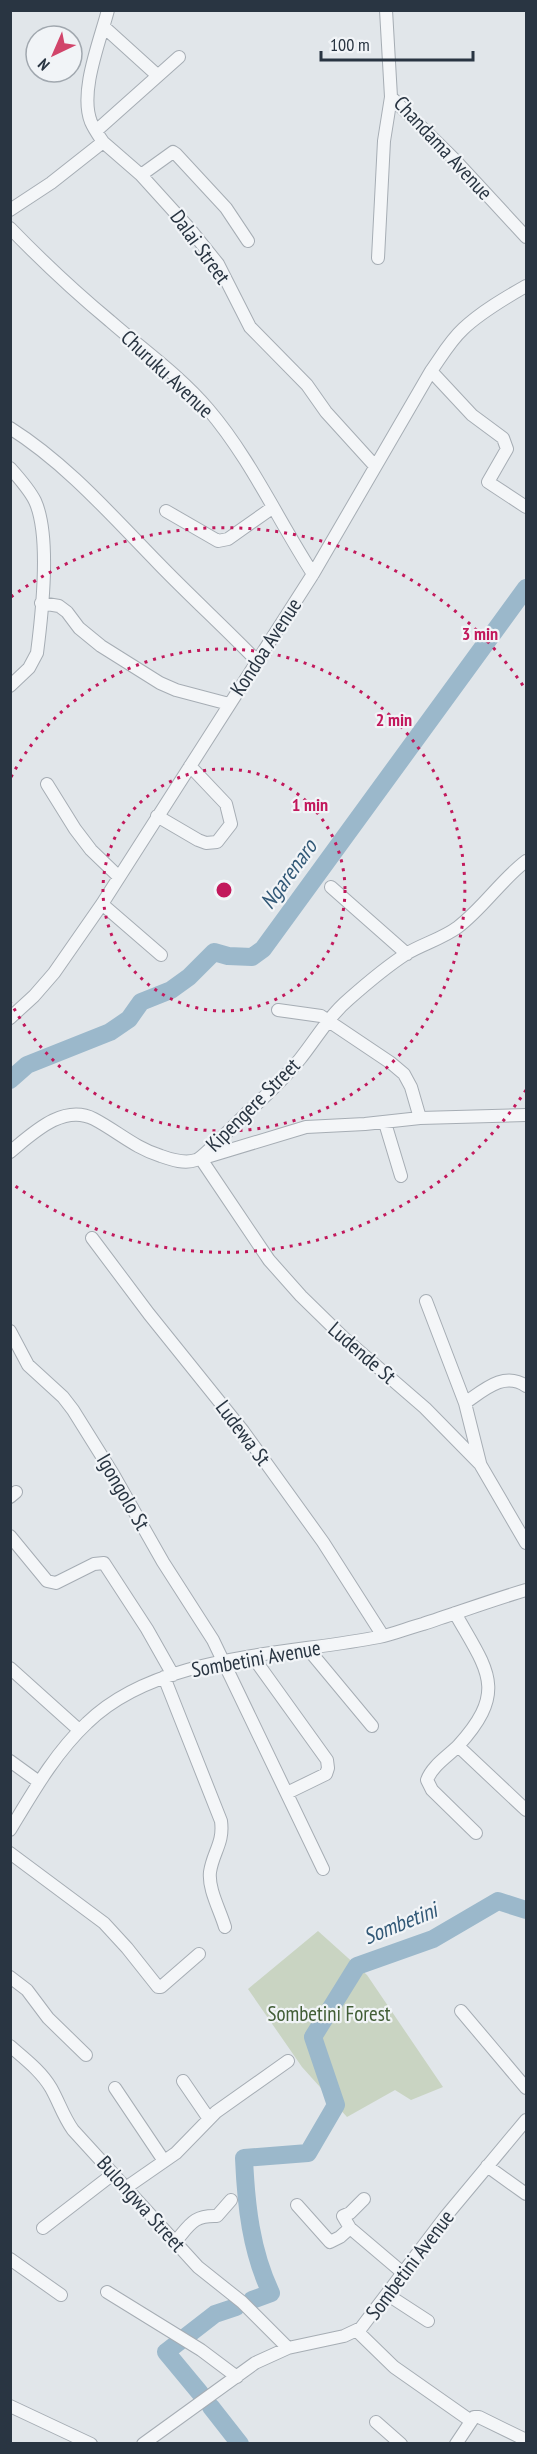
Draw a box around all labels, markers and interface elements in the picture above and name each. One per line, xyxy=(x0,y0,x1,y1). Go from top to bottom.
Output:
north arrow xyxy=(24,24,84,84)
scale bar xyxy=(321,24,472,62)
text: 100 m xyxy=(330,33,370,56)
text: N xyxy=(34,55,54,75)
street label: Chandama Avenue xyxy=(388,90,499,206)
street label: Dalai Street xyxy=(164,204,236,289)
street label: Churuku Avenue xyxy=(115,324,219,423)
street label: Kondoa Avenue xyxy=(224,593,307,701)
text: 3 min xyxy=(462,622,498,645)
text: 2 min xyxy=(376,708,412,731)
text: 1 min xyxy=(292,793,328,816)
water label: Ngarenaro xyxy=(253,833,323,914)
centre of rings xyxy=(214,880,234,900)
street label: Kipengere Street xyxy=(200,1052,305,1157)
street label: Ludende St xyxy=(323,1316,402,1390)
street label: Ludewa St xyxy=(210,1395,277,1471)
street label: Igongolo St xyxy=(91,1449,156,1535)
street label: Sombetini Avenue xyxy=(189,1634,323,1683)
water label: Sombetini xyxy=(359,1894,444,1950)
park label: Sombetini Forest xyxy=(267,2000,391,2027)
street label: Bulongwa Street xyxy=(91,2150,192,2257)
street label: Sombetini Avenue xyxy=(360,2204,460,2325)

